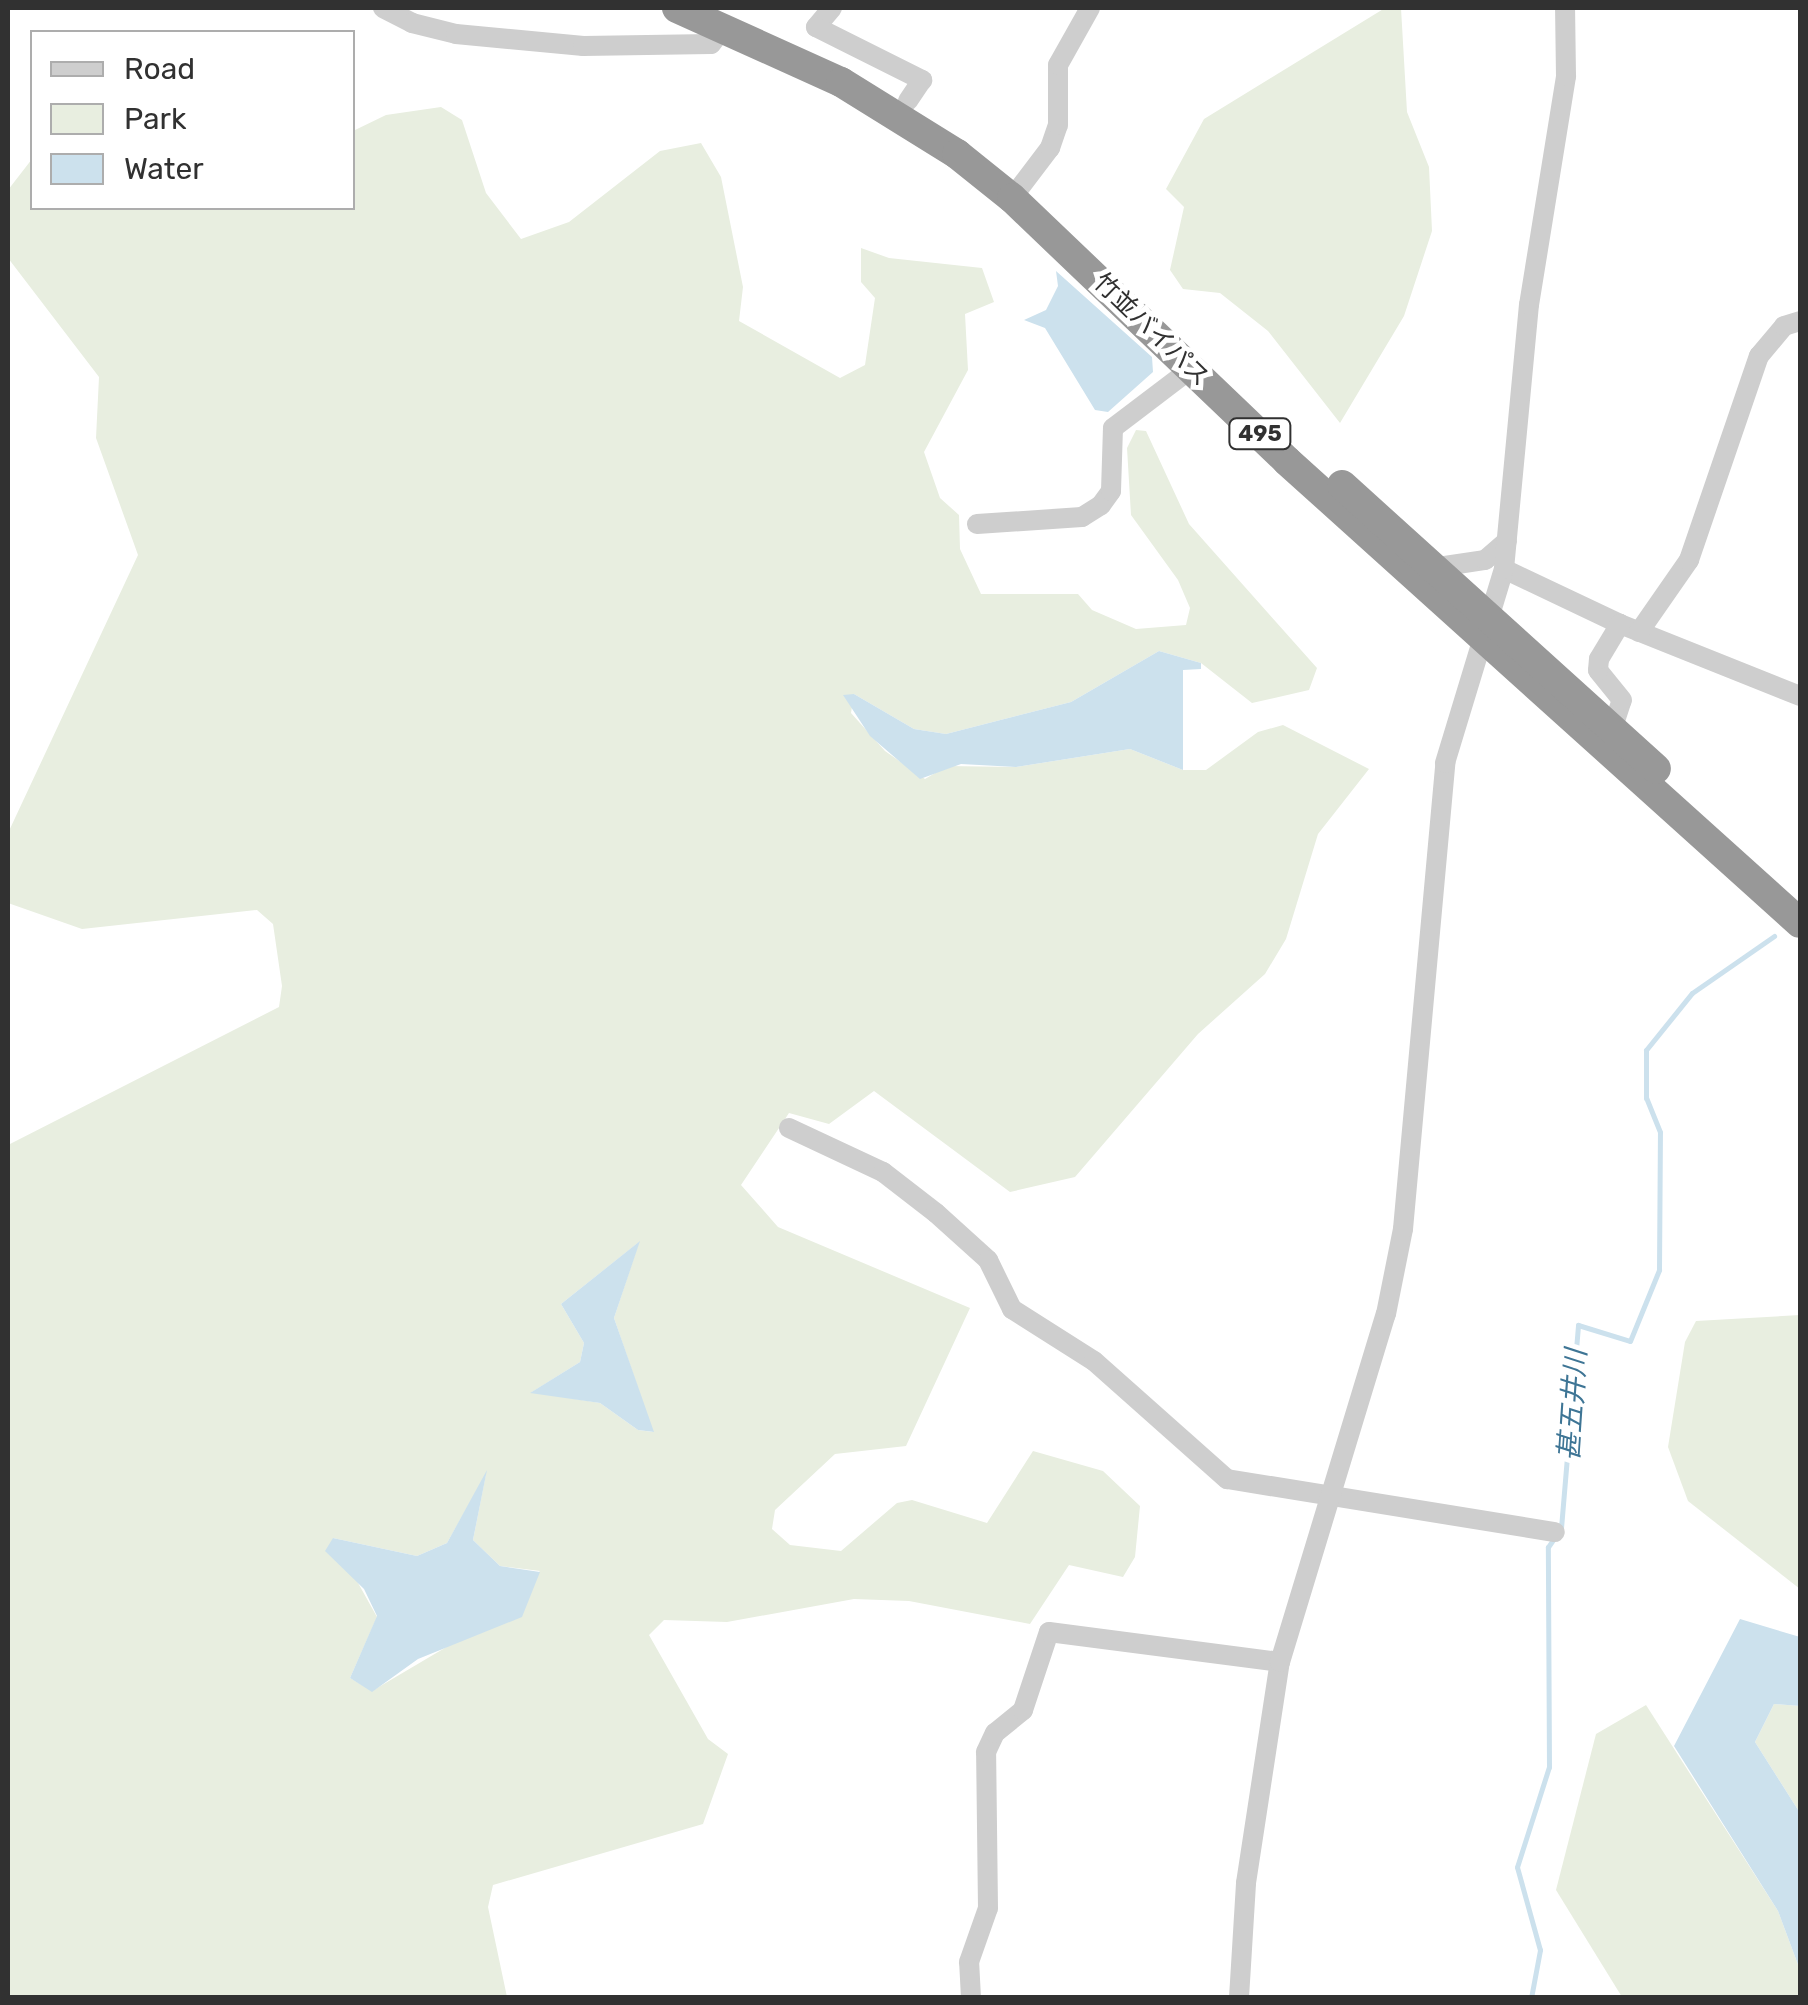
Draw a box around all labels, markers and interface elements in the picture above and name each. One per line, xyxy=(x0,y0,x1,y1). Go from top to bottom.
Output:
legend xyxy=(30,30,355,210)
text: Road xyxy=(124,51,195,87)
text: Park xyxy=(124,101,186,137)
text: Water xyxy=(124,151,204,187)
street label: 竹並バイパス xyxy=(1087,267,1215,393)
road number: 495 xyxy=(1228,417,1292,451)
water label: 甚五井川 xyxy=(1552,1348,1594,1462)

